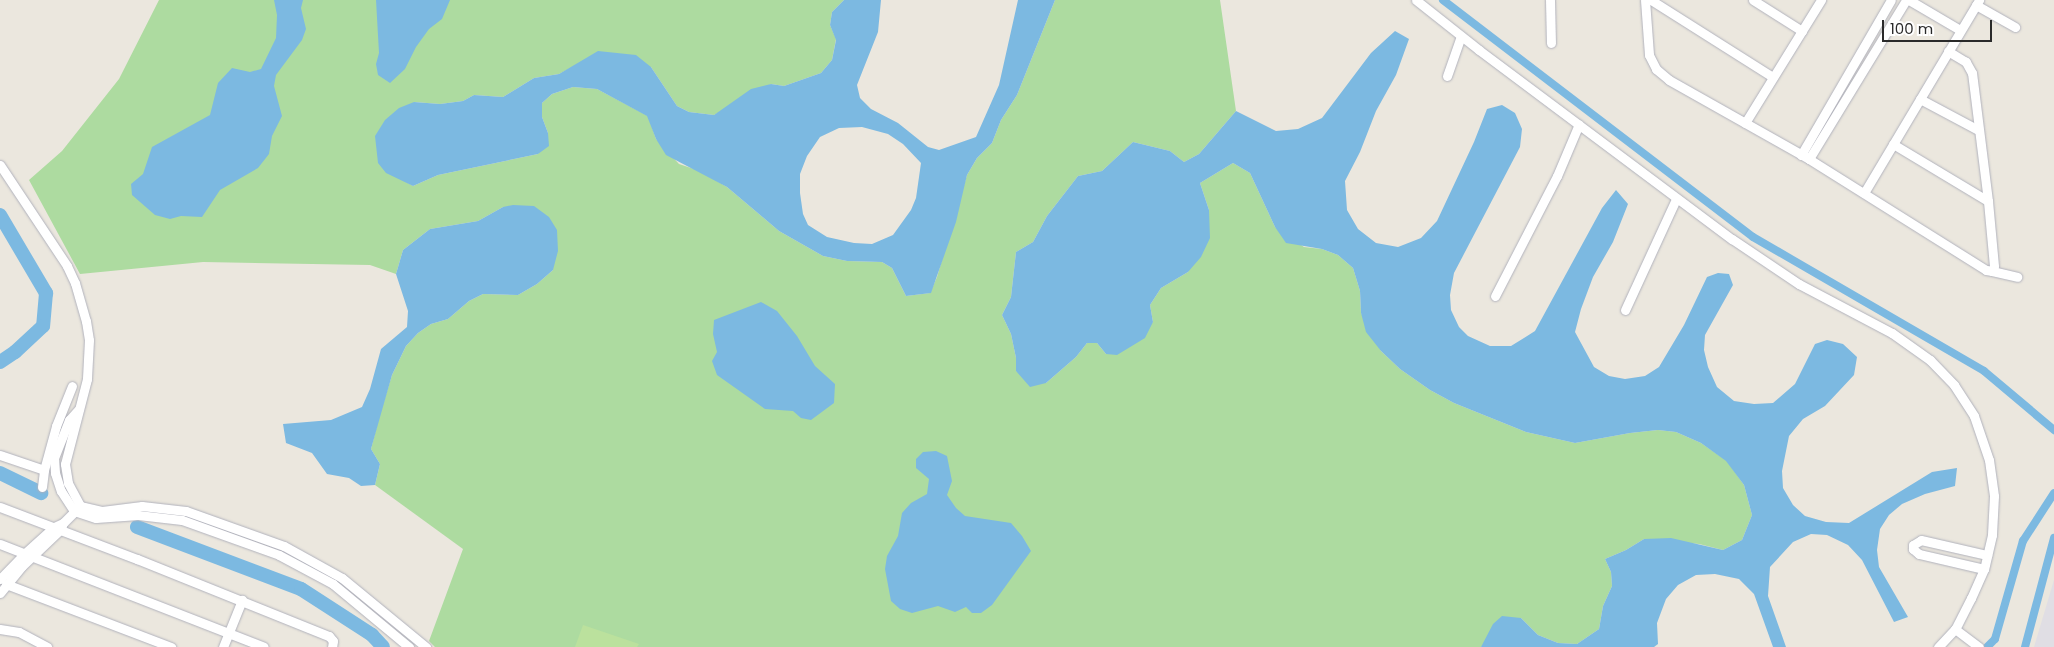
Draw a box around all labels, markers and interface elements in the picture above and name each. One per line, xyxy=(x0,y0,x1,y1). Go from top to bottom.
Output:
scale bar xyxy=(1884,10,1994,42)
text: 100 m xyxy=(1890,18,1933,39)

